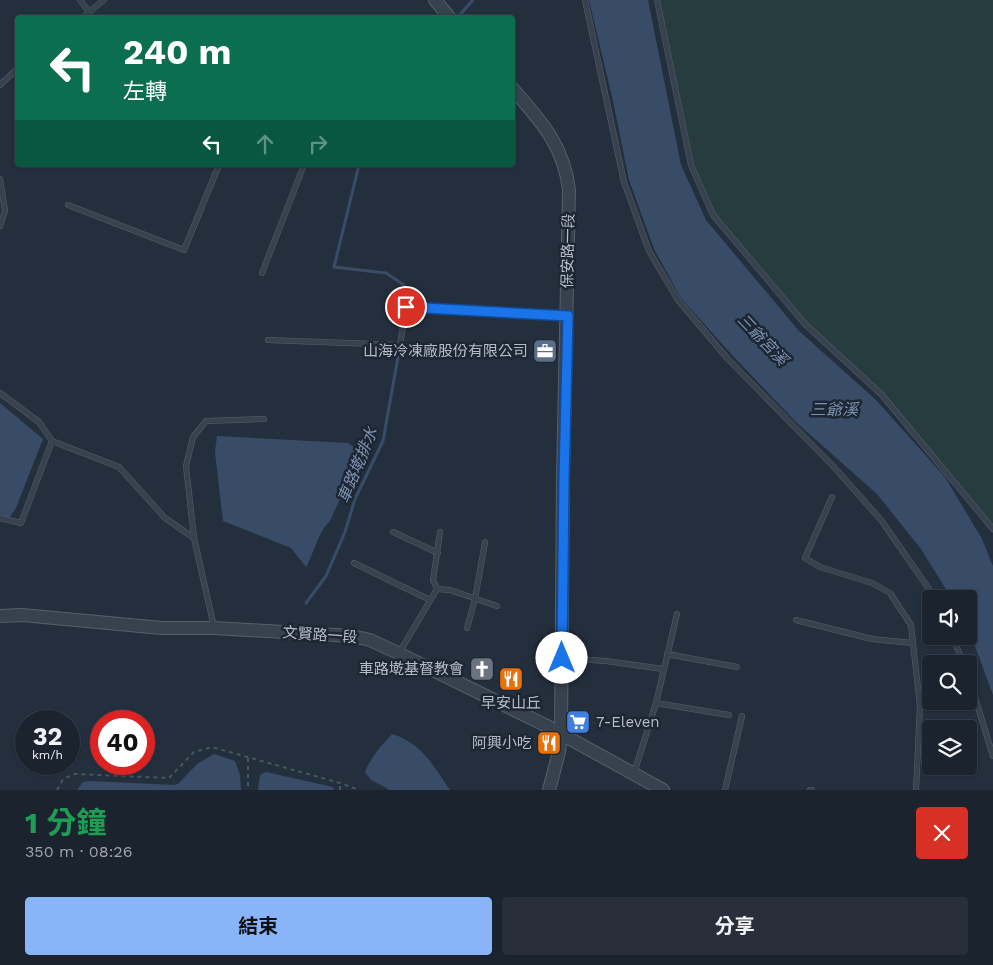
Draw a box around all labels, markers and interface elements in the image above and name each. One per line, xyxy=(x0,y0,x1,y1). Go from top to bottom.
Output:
text: 240 m xyxy=(123,31,232,73)
icon: left xyxy=(40,35,105,100)
text: 左轉 xyxy=(123,79,167,104)
icon: left xyxy=(198,130,226,158)
icon: ahead xyxy=(251,130,279,158)
icon: right xyxy=(304,130,332,158)
street label: 保安路一段 xyxy=(558,213,578,289)
pin xyxy=(385,286,427,328)
icon: arrive xyxy=(392,293,420,321)
water label: 三爺宮溪 xyxy=(734,310,793,370)
office icon: 山海冷凍廠股份有限公司 xyxy=(532,338,558,364)
place label: 山海冷凍廠股份有限公司 xyxy=(363,342,528,360)
water label: 三爺溪 xyxy=(810,400,860,419)
water label: 車路墘排水 xyxy=(334,424,382,506)
map controls xyxy=(922,590,977,775)
button: sound xyxy=(922,590,977,645)
street label: 文賢路一段 xyxy=(282,623,358,647)
position arrow xyxy=(535,631,587,683)
button: search xyxy=(922,655,977,710)
church icon: 車路墘基督教會 xyxy=(469,656,495,682)
place label: 車路墘基督教會 xyxy=(359,660,464,678)
restaurant icon: 早安山丘 xyxy=(498,666,524,692)
place label: 早安山丘 xyxy=(481,694,541,712)
supermarket icon: 7-Eleven xyxy=(565,709,591,735)
speed limit sign: 40 xyxy=(90,710,155,775)
place label: 7-Eleven xyxy=(596,713,660,731)
button: layers xyxy=(922,720,977,775)
text: 32 xyxy=(33,722,62,751)
restaurant icon: 阿興小吃 xyxy=(536,730,562,756)
place label: 阿興小吃 xyxy=(472,734,532,752)
text: km/h xyxy=(32,748,63,762)
text: 1 分鐘 xyxy=(25,805,107,840)
button: close xyxy=(916,807,968,859)
text: 350 m · 08:26 xyxy=(25,842,132,861)
button: 結束 xyxy=(25,897,492,955)
button: 分享 xyxy=(502,897,968,955)

